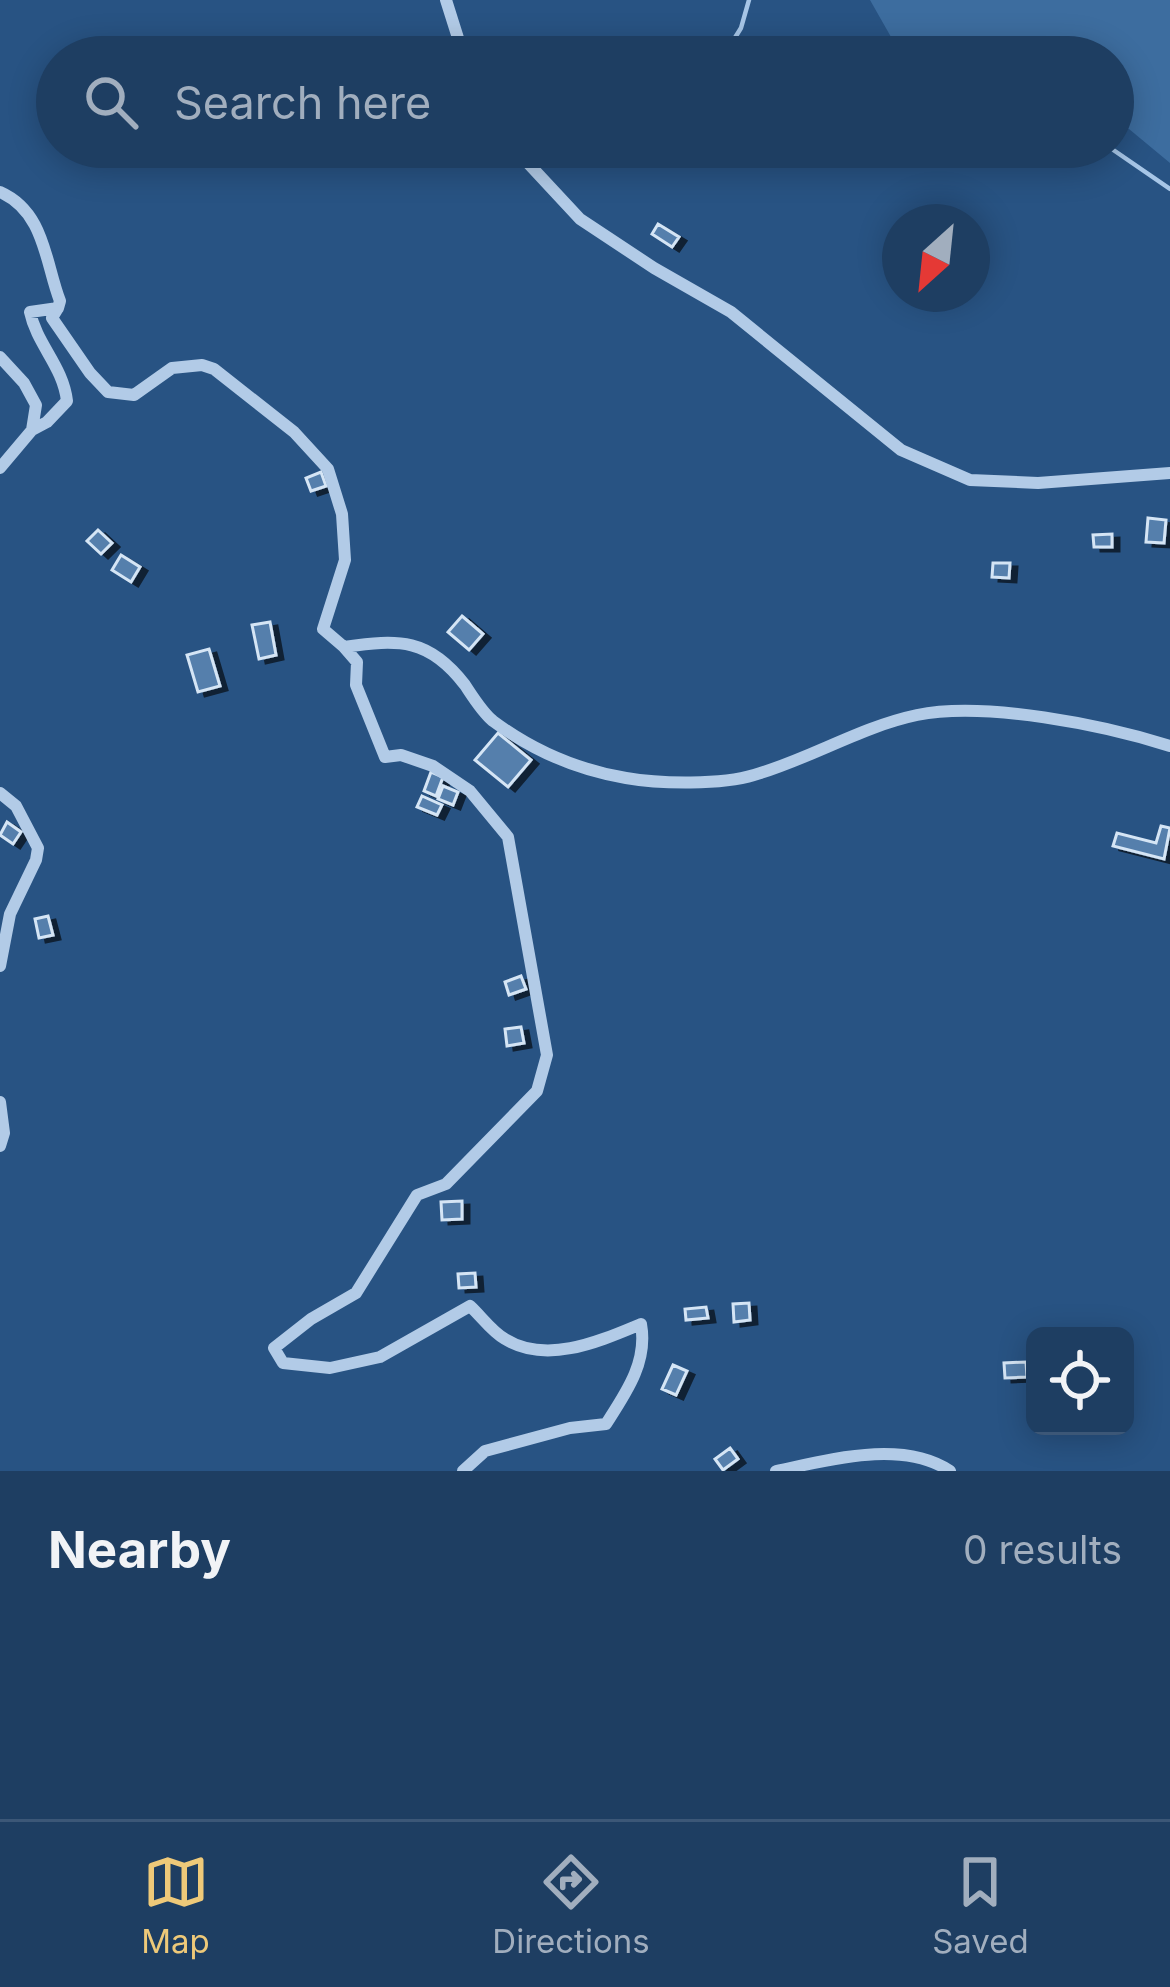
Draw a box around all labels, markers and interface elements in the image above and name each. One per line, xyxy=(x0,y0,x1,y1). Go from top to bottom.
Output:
search box xyxy=(36,36,1134,168)
icon: search xyxy=(78,69,144,135)
text: Search here xyxy=(174,75,431,130)
north arrow xyxy=(882,204,990,312)
map controls xyxy=(1026,1327,1134,1435)
button: locate xyxy=(1026,1327,1134,1435)
text: Nearby xyxy=(48,1519,231,1580)
text: 0 results xyxy=(963,1526,1122,1573)
tab: Map xyxy=(141,1849,210,1961)
tab: Directions xyxy=(492,1849,650,1961)
tab: Saved xyxy=(932,1849,1029,1961)

